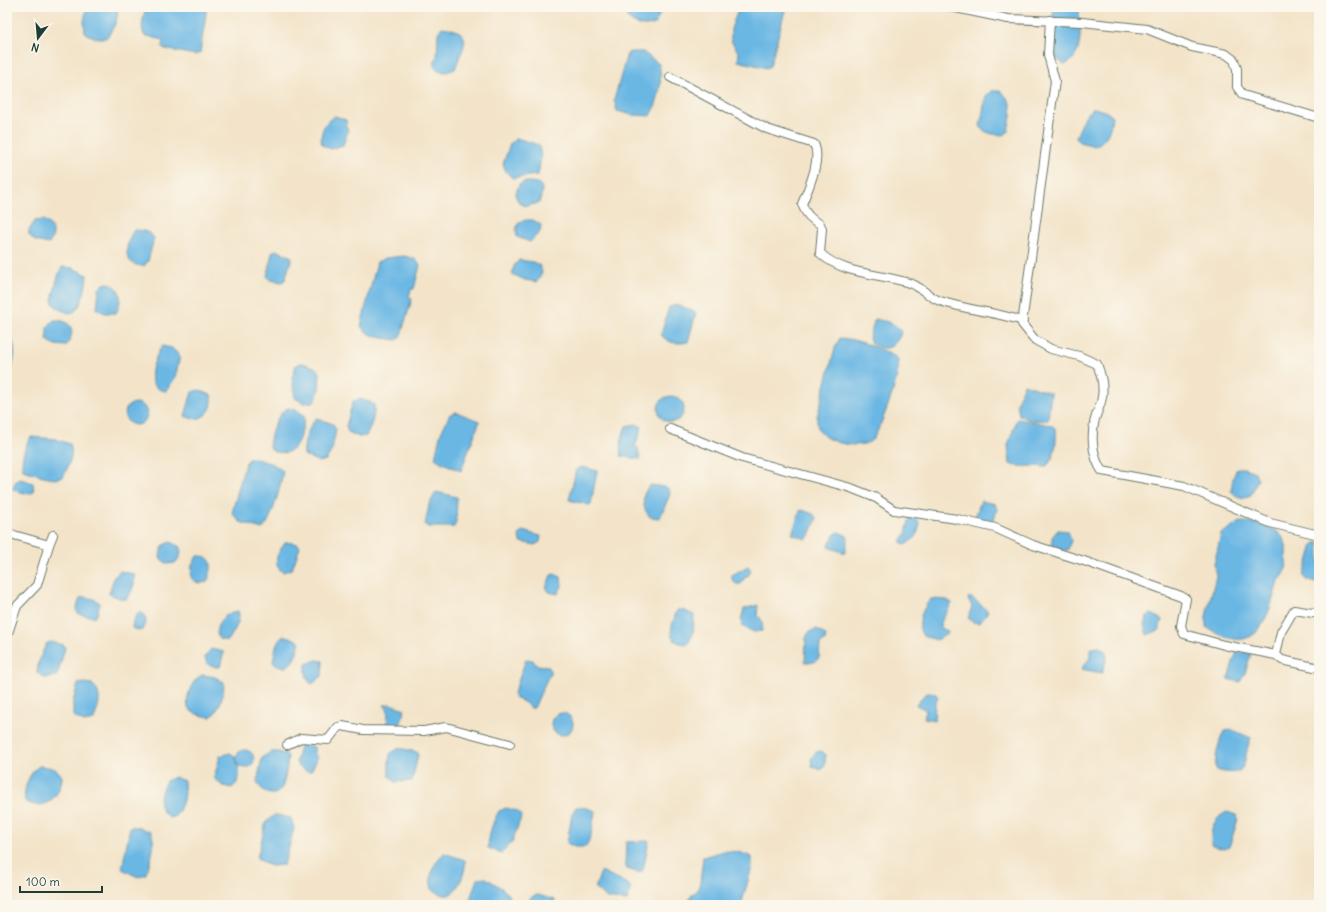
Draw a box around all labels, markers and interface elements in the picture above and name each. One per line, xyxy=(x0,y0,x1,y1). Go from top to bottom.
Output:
north arrow xyxy=(18,18,58,58)
text: N xyxy=(30,40,41,55)
scale bar xyxy=(20,868,102,894)
text: 100 m xyxy=(26,874,60,889)

